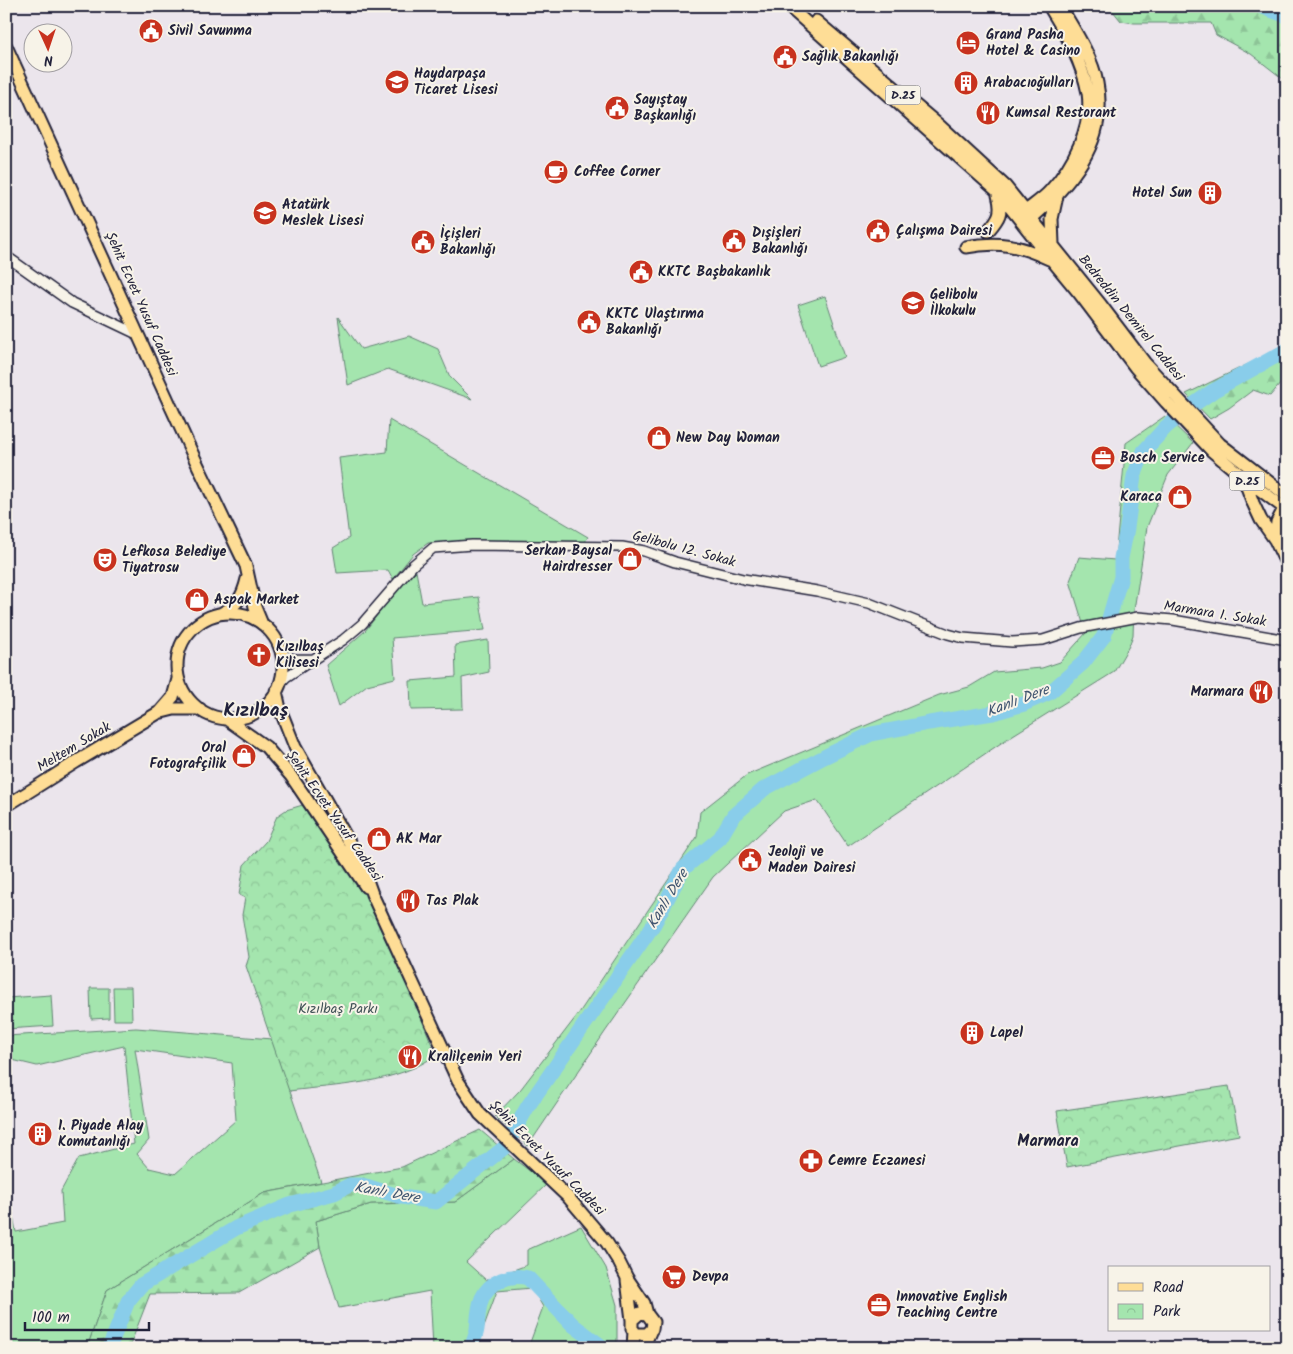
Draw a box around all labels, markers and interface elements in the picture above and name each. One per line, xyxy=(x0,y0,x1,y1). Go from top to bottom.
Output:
public building icon: Sivil Savunma xyxy=(138,18,164,44)
place label: Sivil Savunma xyxy=(168,20,252,42)
north arrow xyxy=(22,22,72,72)
place label: Grand Pasha Hotel & Casino xyxy=(986,24,1081,62)
hotel icon: Grand Pasha Hotel & Casino xyxy=(955,30,981,56)
public building icon: Sağlık Bakanlığı xyxy=(772,44,798,70)
place label: Sağlık Bakanlığı xyxy=(802,46,899,68)
text: N xyxy=(43,49,54,71)
place label: Haydarpaşa Ticaret Lisesi xyxy=(414,63,498,101)
school or university icon: Haydarpaşa Ticaret Lisesi xyxy=(384,69,410,95)
building icon: Arabacıoğulları xyxy=(953,70,979,96)
place label: Arabacıoğulları xyxy=(984,72,1074,94)
road number: D.25 xyxy=(886,86,920,104)
place label: Sayıştay Başkanlığı xyxy=(634,89,696,127)
public building icon: Sayıştay Başkanlığı xyxy=(604,95,630,121)
restaurant icon: Kumsal Restorant xyxy=(975,100,1001,126)
place label: Kumsal Restorant xyxy=(1006,102,1117,124)
cafe icon: Coffee Corner xyxy=(543,159,569,185)
place label: Coffee Corner xyxy=(574,161,661,183)
building icon: Hotel Sun xyxy=(1197,180,1223,206)
place label: Hotel Sun xyxy=(1132,182,1192,204)
place label: Atatürk Meslek Lisesi xyxy=(282,194,364,232)
school or university icon: Atatürk Meslek Lisesi xyxy=(252,200,278,226)
public building icon: Çalışma Dairesi xyxy=(865,218,891,244)
place label: Çalışma Dairesi xyxy=(896,220,992,242)
place label: Dışişleri Bakanlığı xyxy=(752,222,808,260)
place label: İçişleri Bakanlığı xyxy=(440,223,496,261)
street label: Şehit Ecvet Yusuf Caddesi xyxy=(99,228,183,380)
public building icon: Dışişleri Bakanlığı xyxy=(721,228,747,254)
public building icon: İçişleri Bakanlığı xyxy=(410,229,436,255)
street label: Bedreddin Demirel Caddesi xyxy=(1073,250,1190,387)
public building icon: KKTC Başbakanlık xyxy=(628,259,654,285)
place label: KKTC Başbakanlık xyxy=(658,261,771,283)
place label: Gelibolu İlkokulu xyxy=(930,284,978,322)
school or university icon: Gelibolu İlkokulu xyxy=(900,290,926,316)
place label: KKTC Ulaştırma Bakanlığı xyxy=(606,303,704,341)
public building icon: KKTC Ulaştırma Bakanlığı xyxy=(576,309,602,335)
shop icon: New Day Woman xyxy=(646,425,672,451)
place label: New Day Woman xyxy=(676,427,780,449)
office icon: Bosch Service xyxy=(1090,445,1116,471)
place label: Bosch Service xyxy=(1120,447,1205,469)
road number: D.25 xyxy=(1230,472,1264,491)
shop icon: Karaca xyxy=(1167,484,1193,510)
place label: Karaca xyxy=(1120,486,1162,508)
street label: Gelibolu 12. Sokak xyxy=(630,525,738,573)
place label: Serkan Baysal Hairdresser xyxy=(525,540,613,578)
place label: Lefkosa Belediye Tiyatrosu xyxy=(122,541,227,579)
shop icon: Serkan Baysal Hairdresser xyxy=(617,546,643,572)
theatre icon: Lefkosa Belediye Tiyatrosu xyxy=(92,547,118,573)
shop icon: Aspak Market xyxy=(184,587,210,613)
place label: Aspak Market xyxy=(214,589,300,611)
street label: Marmara 1. Sokak xyxy=(1162,595,1268,633)
place label: Kızılbaş Kilisesi xyxy=(276,636,324,674)
church icon: Kızılbaş Kilisesi xyxy=(246,642,272,668)
water label: Kanlı Dere xyxy=(983,678,1054,724)
restaurant icon: Marmara xyxy=(1248,679,1274,705)
place label: Marmara xyxy=(1190,681,1244,703)
district label: Kızılbaş xyxy=(224,696,289,726)
street label: Meltem Sokak xyxy=(33,716,115,778)
place label: Oral Fotografçilik xyxy=(149,737,227,775)
shop icon: Oral Fotografçilik xyxy=(231,743,257,769)
street label: Şehit Ecvet Yusuf Caddesi xyxy=(280,746,388,887)
shop icon: AK Mar xyxy=(366,826,392,852)
place label: AK Mar xyxy=(396,828,442,850)
place label: Jeoloji ve Maden Dairesi xyxy=(768,841,856,879)
public building icon: Jeoloji ve Maden Dairesi xyxy=(737,847,763,873)
water label: Kanlı Dere xyxy=(641,864,696,933)
restaurant icon: Tas Plak xyxy=(395,888,421,914)
place label: Tas Plak xyxy=(426,890,479,912)
park label: Kızılbaş Parkı xyxy=(298,998,378,1020)
building icon: Lapel xyxy=(959,1020,985,1046)
place label: Lapel xyxy=(990,1022,1023,1044)
restaurant icon: Kralilçenin Yeri xyxy=(397,1044,423,1070)
place label: Kralilçenin Yeri xyxy=(428,1046,522,1068)
street label: Şehit Ecvet Yusuf Caddesi xyxy=(484,1095,610,1221)
place label: 1. Piyade Alay Komutanlığı xyxy=(58,1115,144,1153)
building icon: 1. Piyade Alay Komutanlığı xyxy=(27,1121,53,1147)
district label: Marmara xyxy=(1017,1129,1079,1154)
pharmacy icon: Cemre Eczanesi xyxy=(798,1148,824,1174)
place label: Cemre Eczanesi xyxy=(828,1150,926,1172)
water label: Kanlı Dere xyxy=(353,1175,423,1211)
supermarket icon: Devpa xyxy=(661,1264,687,1290)
place label: Devpa xyxy=(692,1266,729,1288)
legend xyxy=(1108,1266,1270,1332)
text: Road xyxy=(1153,1276,1184,1300)
place label: Innovative English Teaching Centre xyxy=(896,1286,1007,1324)
office icon: Innovative English Teaching Centre xyxy=(866,1292,892,1318)
scale bar xyxy=(25,1299,149,1331)
text: Park xyxy=(1153,1300,1181,1324)
text: 100 m xyxy=(32,1306,70,1330)

